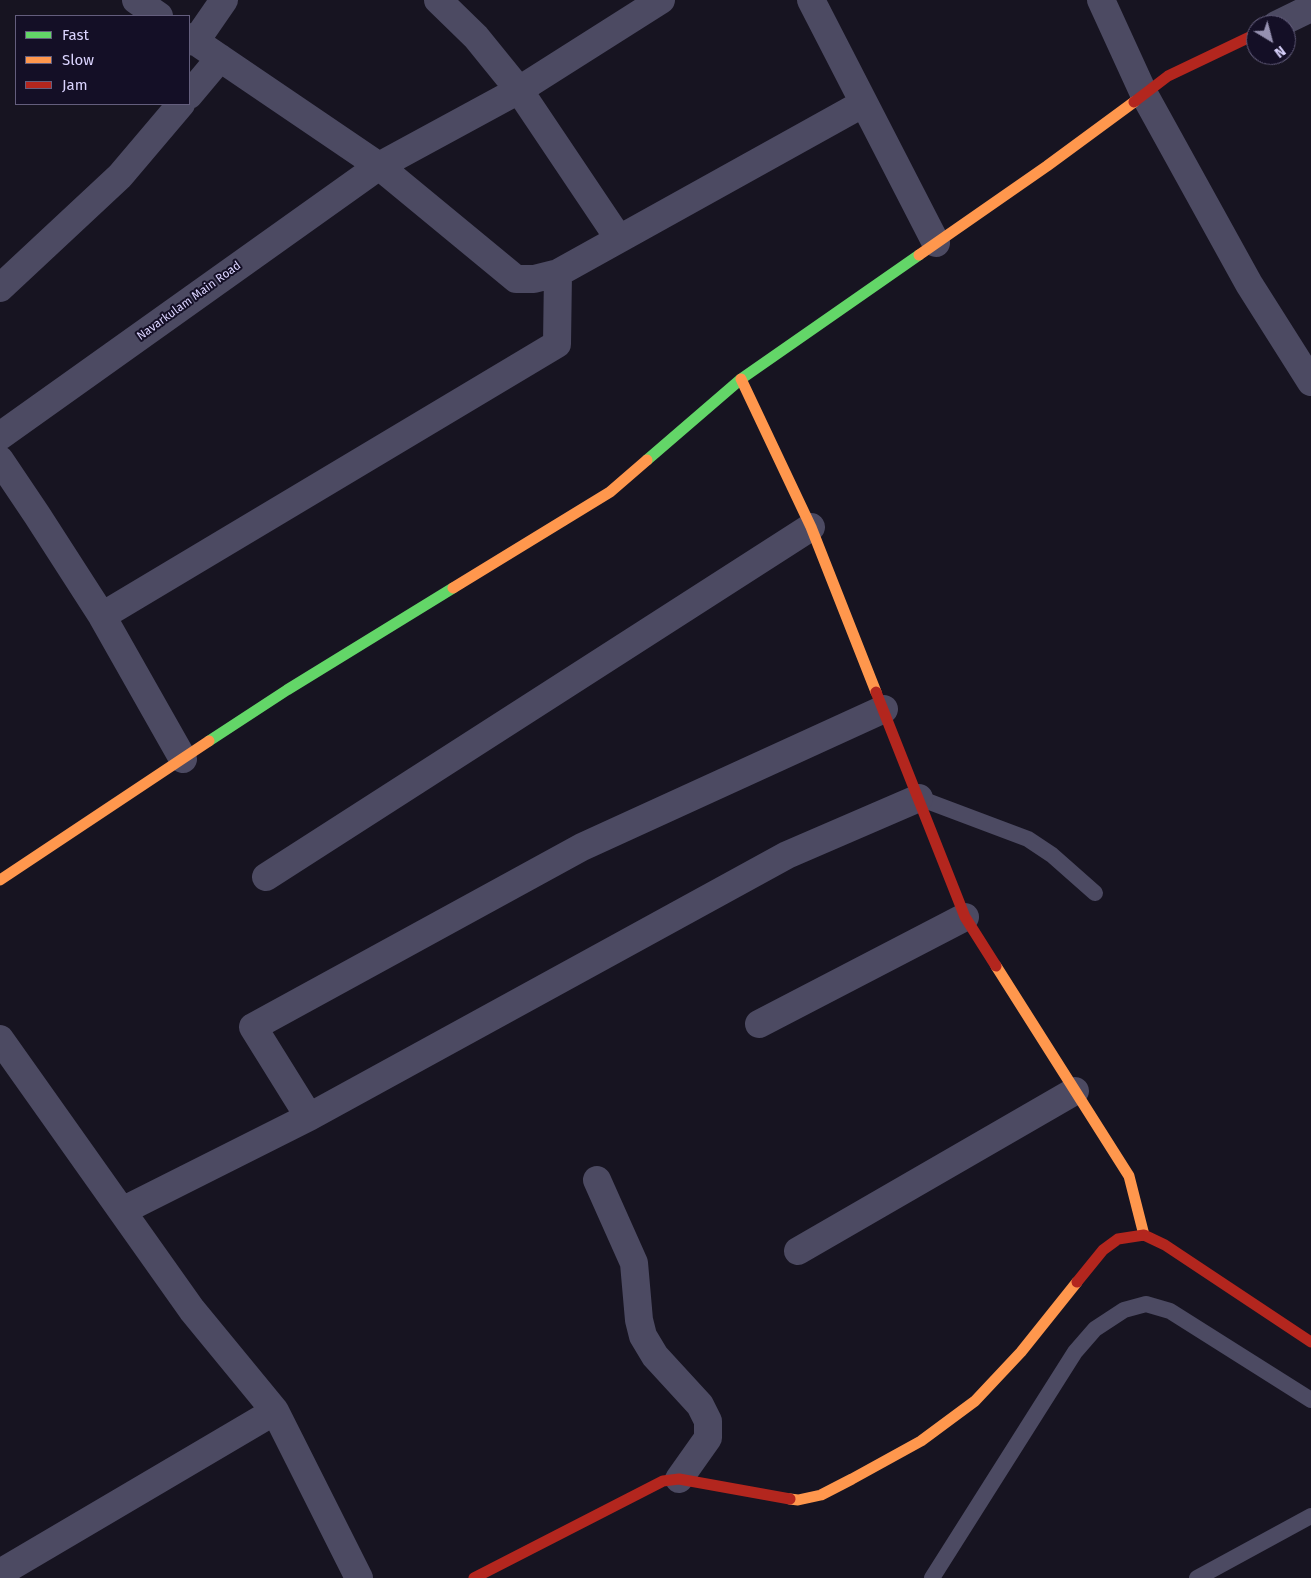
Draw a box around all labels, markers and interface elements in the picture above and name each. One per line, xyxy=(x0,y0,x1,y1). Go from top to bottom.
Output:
legend xyxy=(15,15,190,105)
north arrow xyxy=(1246,15,1296,65)
text: Fast xyxy=(62,26,89,44)
text: N xyxy=(1271,42,1289,61)
text: Slow xyxy=(62,51,94,69)
text: Jam xyxy=(62,76,88,94)
street label: Navarkulam Main Road xyxy=(134,258,244,344)

